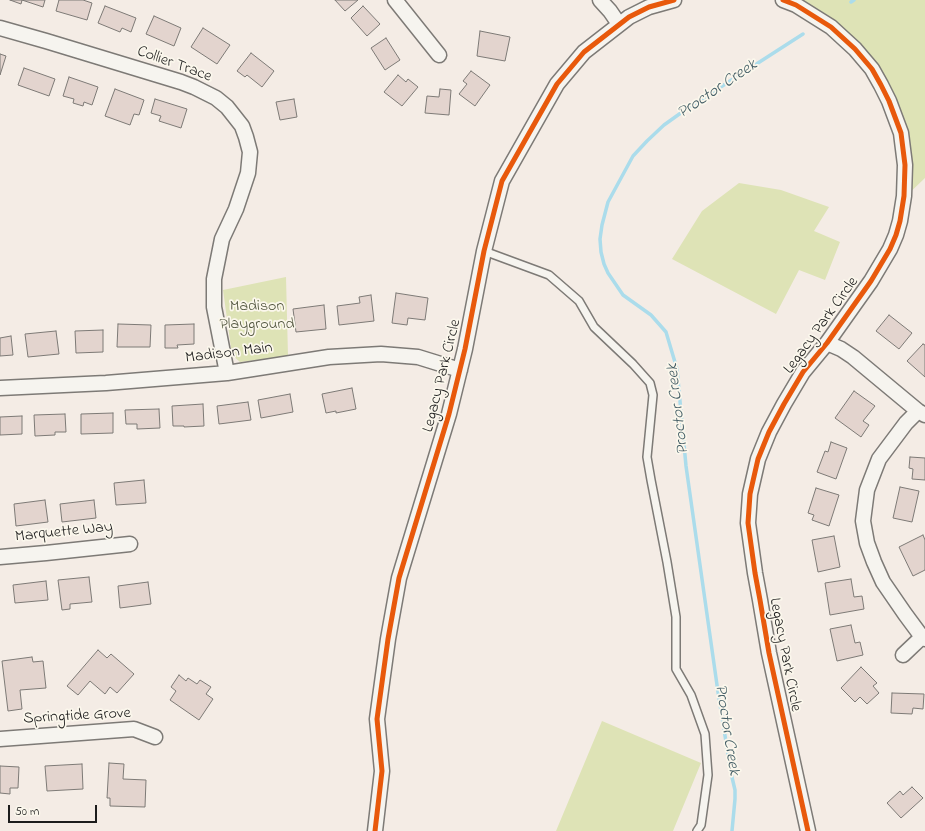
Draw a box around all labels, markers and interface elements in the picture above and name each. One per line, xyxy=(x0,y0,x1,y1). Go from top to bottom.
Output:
street label: Collier Trace xyxy=(134,43,214,87)
water label: Proctor Creek xyxy=(674,56,762,124)
street label: Legacy Park Circle xyxy=(780,274,864,378)
park label: Madison Playground xyxy=(220,297,294,335)
street label: Legacy Park Circle xyxy=(420,318,466,434)
street label: Madison Main xyxy=(184,339,274,369)
water label: Proctor Creek xyxy=(663,362,695,456)
street label: Marquette Way xyxy=(14,518,114,548)
street label: Legacy Park Circle xyxy=(764,597,804,713)
water label: Proctor Creek xyxy=(709,683,743,777)
street label: Springtide Grove xyxy=(23,705,131,729)
scale bar xyxy=(10,797,99,823)
text: 50 m xyxy=(15,803,39,821)

